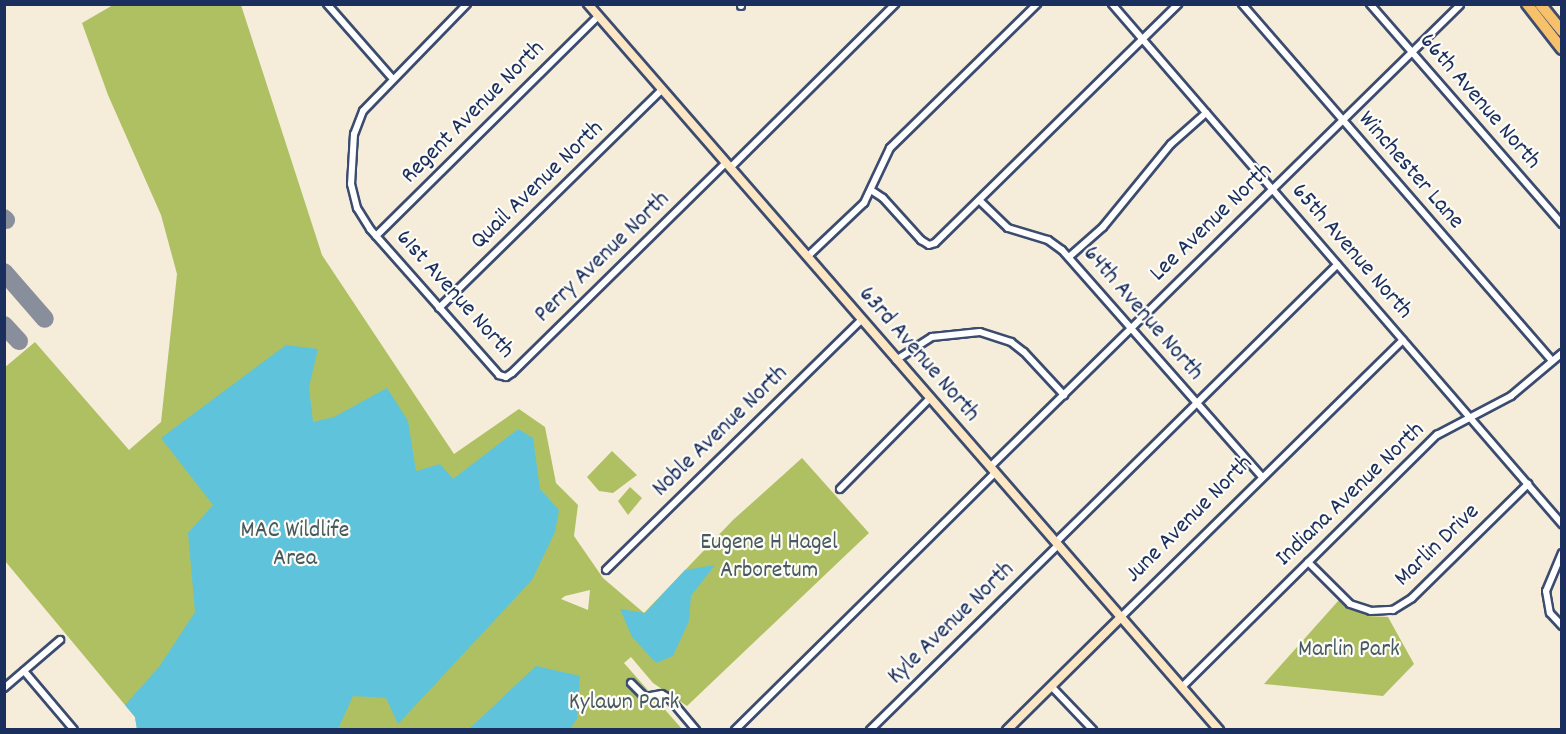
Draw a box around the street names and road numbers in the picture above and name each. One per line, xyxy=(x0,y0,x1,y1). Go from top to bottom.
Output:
street label: 66th Avenue North xyxy=(1412,28,1546,176)
street label: Regent Avenue North xyxy=(396,35,552,191)
street label: Winchester Lane xyxy=(1351,106,1469,236)
street label: Quail Avenue North xyxy=(466,115,610,257)
street label: Lee Avenue North xyxy=(1145,157,1279,289)
street label: 65th Avenue North xyxy=(1284,178,1418,326)
street label: Perry Avenue North xyxy=(529,186,677,330)
street label: 61st Avenue North xyxy=(388,224,520,366)
street label: 64th Avenue North xyxy=(1076,241,1208,387)
street label: 63rd Avenue North xyxy=(851,281,985,429)
street label: Noble Avenue North xyxy=(647,360,795,504)
street label: Indiana Avenue North xyxy=(1271,417,1431,573)
street label: June Avenue North xyxy=(1120,450,1260,590)
street label: Marlin Drive xyxy=(1389,498,1487,594)
street label: Kyle Avenue North xyxy=(883,556,1021,692)

